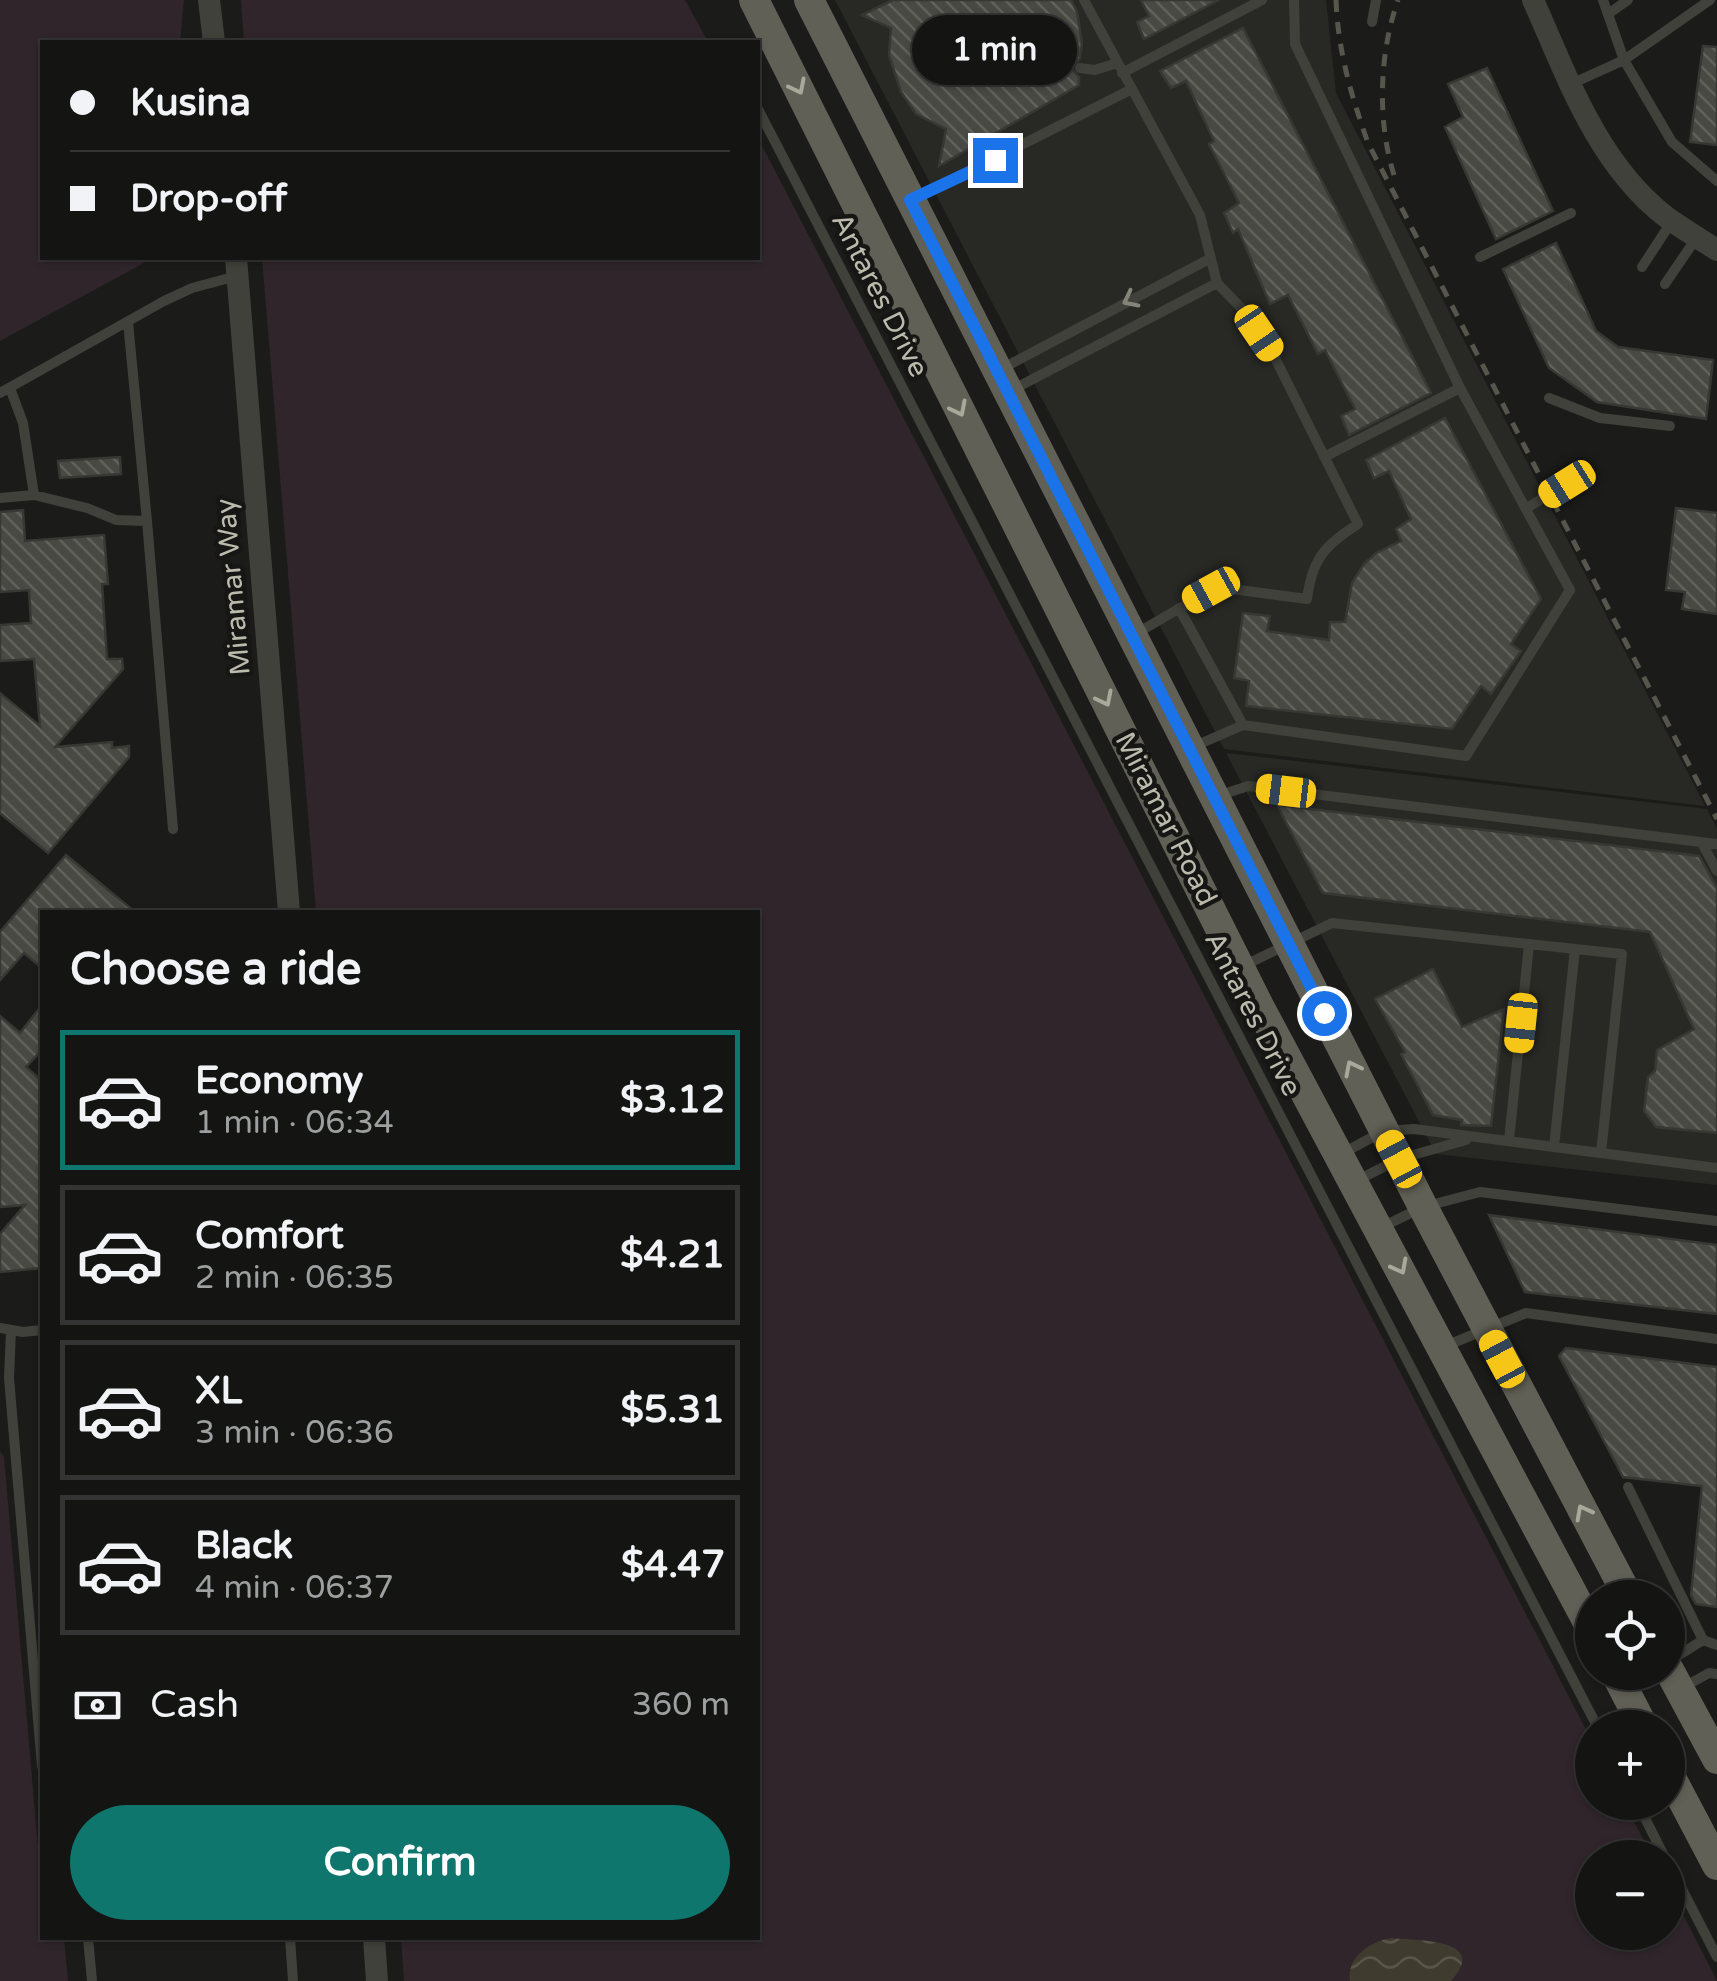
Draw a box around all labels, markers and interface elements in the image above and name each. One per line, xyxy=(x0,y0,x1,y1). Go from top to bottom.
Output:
callout: 1 min xyxy=(912,15,1078,85)
text: 1 min xyxy=(952,31,1037,69)
one-way arrow xyxy=(785,77,805,95)
text: Kusina xyxy=(130,80,251,126)
route end xyxy=(973,138,1018,183)
text: Drop-off xyxy=(130,176,287,222)
street label: Antares Drive xyxy=(824,207,936,383)
one-way arrow xyxy=(1122,288,1140,307)
car xyxy=(1230,300,1288,366)
one-way arrow xyxy=(947,398,966,416)
car xyxy=(1534,455,1600,513)
street label: Miramar Way xyxy=(208,497,258,677)
car xyxy=(1177,562,1245,618)
one-way arrow xyxy=(1093,689,1113,707)
street label: Miramar Road xyxy=(1108,727,1224,911)
car xyxy=(1254,772,1318,810)
street label: Antares Drive xyxy=(1197,926,1309,1102)
text: Choose a ride xyxy=(70,943,361,997)
route start xyxy=(1302,991,1347,1036)
car xyxy=(1503,992,1539,1054)
icon: car xyxy=(75,1055,165,1145)
text: Economy xyxy=(195,1058,363,1104)
one-way arrow xyxy=(1345,1061,1364,1079)
text: $3.12 xyxy=(620,1077,725,1123)
text: 1 min · 06:34 xyxy=(195,1104,394,1142)
car xyxy=(1372,1125,1426,1193)
icon: car xyxy=(75,1210,165,1300)
text: Comfort xyxy=(195,1213,344,1259)
text: $4.21 xyxy=(620,1232,725,1278)
one-way arrow xyxy=(1388,1257,1407,1275)
text: 2 min · 06:35 xyxy=(195,1259,394,1297)
car xyxy=(1475,1325,1529,1393)
icon: car xyxy=(75,1365,165,1455)
text: XL xyxy=(195,1368,242,1414)
text: $5.31 xyxy=(620,1387,725,1433)
text: 3 min · 06:36 xyxy=(195,1414,394,1452)
one-way arrow xyxy=(1575,1504,1595,1522)
icon: car xyxy=(75,1520,165,1610)
text: Black xyxy=(195,1523,293,1569)
text: $4.47 xyxy=(621,1542,725,1588)
text: 4 min · 06:37 xyxy=(195,1569,394,1607)
map controls xyxy=(1575,1580,1685,1950)
button: locate xyxy=(1575,1580,1685,1690)
icon: cash xyxy=(70,1678,125,1733)
text: Cash xyxy=(150,1682,239,1728)
text: 360 m xyxy=(632,1686,730,1724)
button: + xyxy=(1575,1710,1685,1820)
button: Confirm xyxy=(70,1805,730,1920)
button: − xyxy=(1575,1840,1685,1950)

